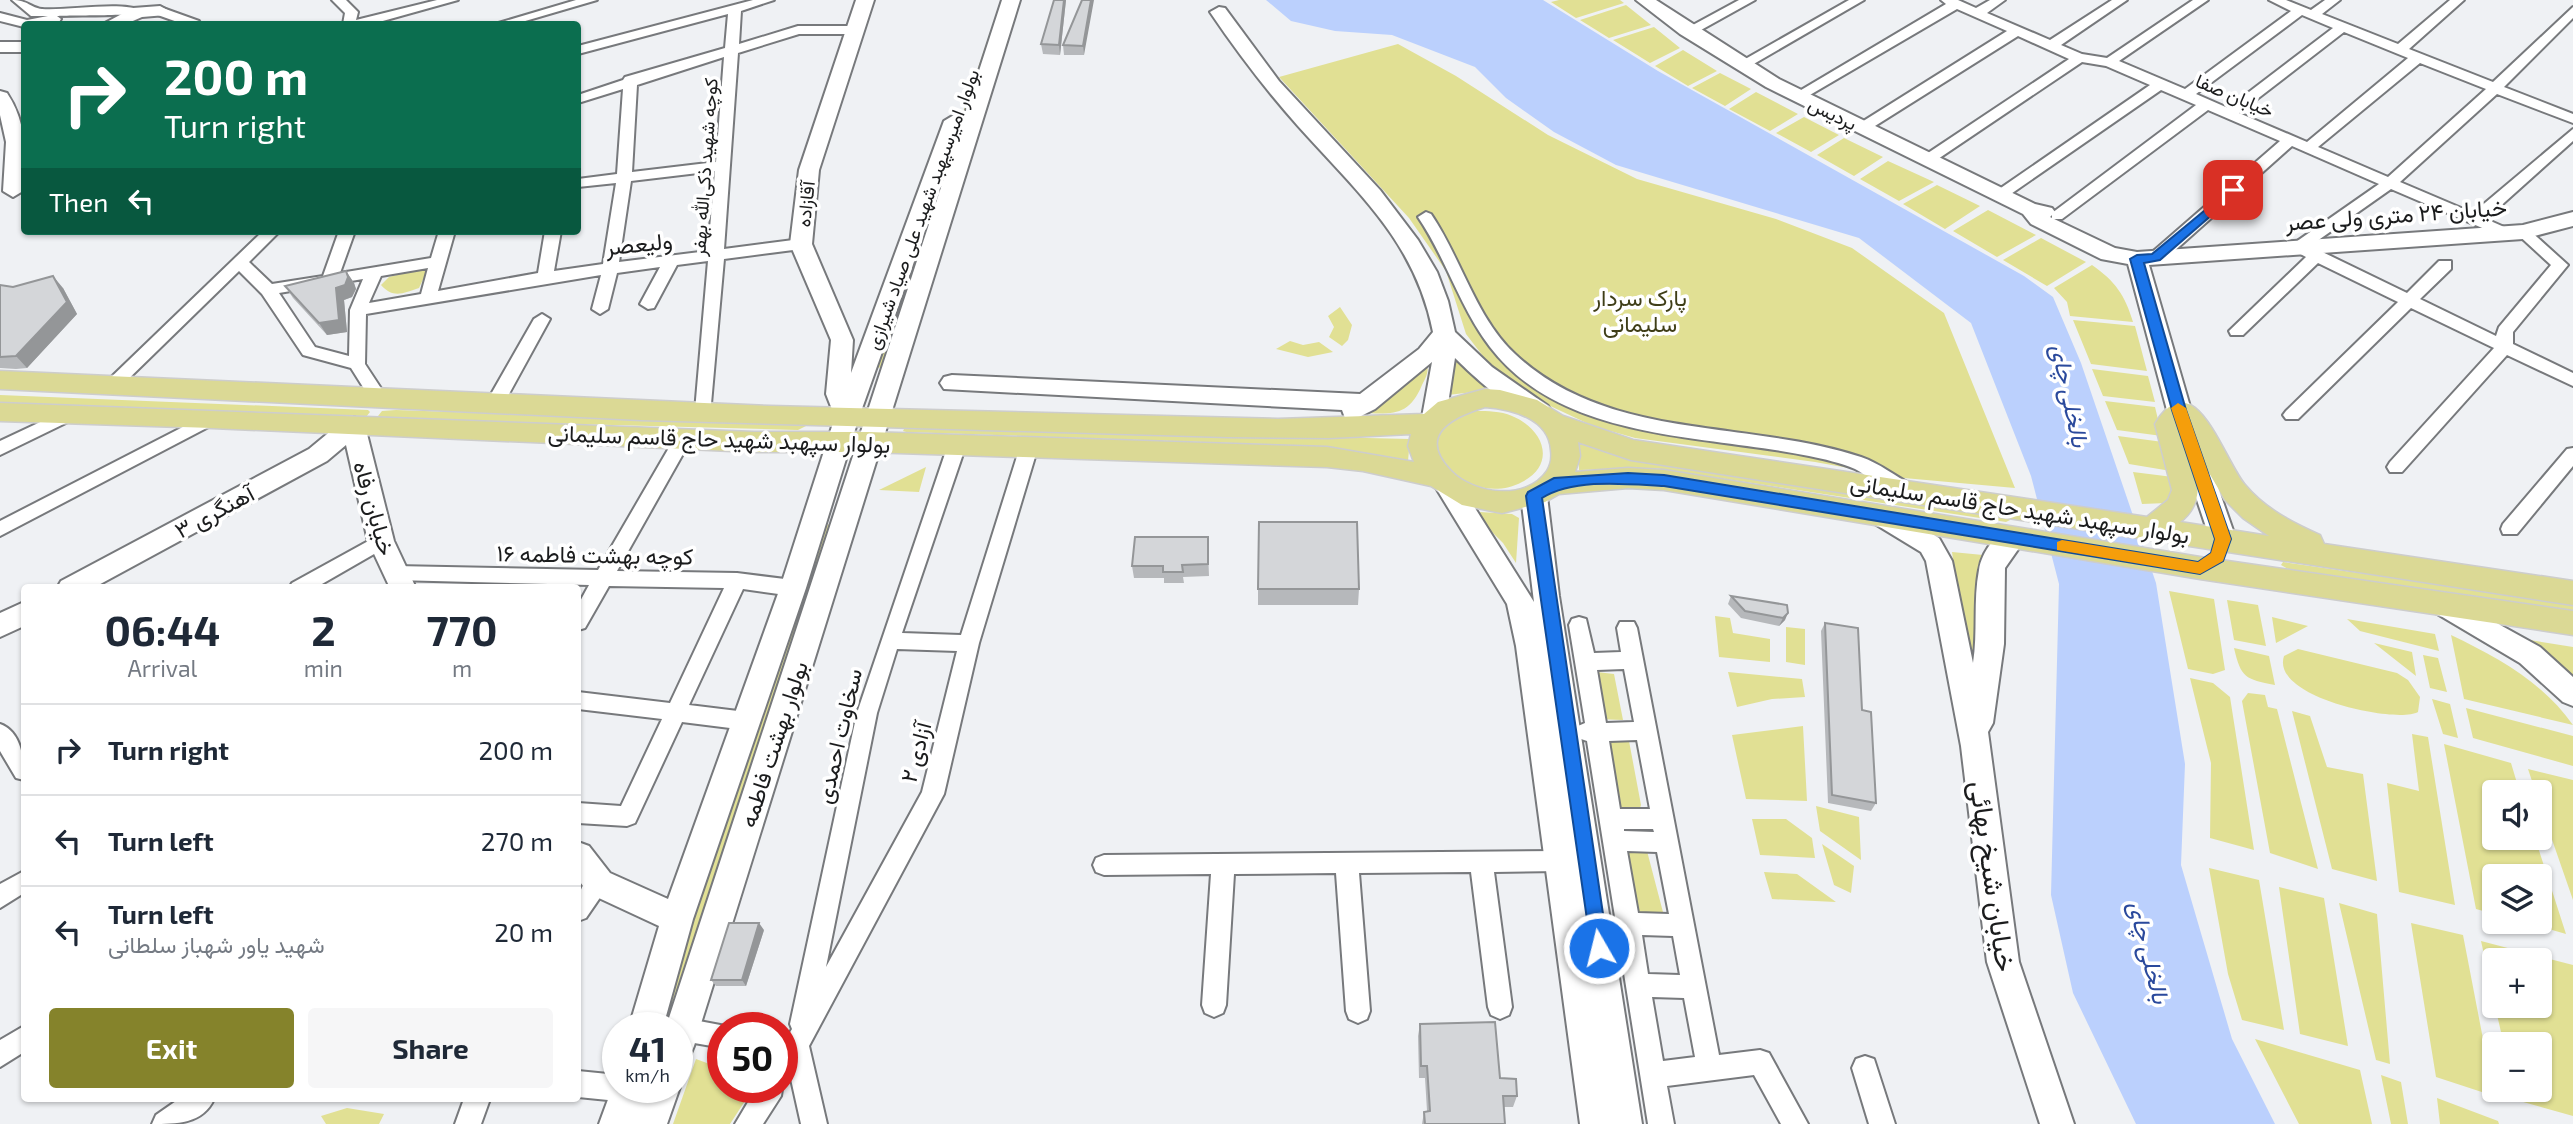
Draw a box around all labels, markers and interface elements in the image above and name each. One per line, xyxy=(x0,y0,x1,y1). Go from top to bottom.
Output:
text: 200 m xyxy=(164,46,308,105)
icon: right xyxy=(49,49,140,140)
street label: بولوار امیرسپهبد شهید علی صیاد شیرازی xyxy=(860,66,986,353)
street label: خیابان صفا xyxy=(2192,68,2278,123)
street label: کوچه شهید ذکی‌الله بهفر xyxy=(686,77,725,258)
street label: پردیس xyxy=(1804,91,1861,137)
text: Turn right xyxy=(164,106,306,144)
pin xyxy=(2203,160,2263,220)
icon: arrive xyxy=(2214,171,2252,209)
street label: آقازاده xyxy=(791,178,820,228)
icon: left xyxy=(122,182,160,220)
text: Then xyxy=(49,186,108,217)
street label: خیابان ۲۴ متری ولی عصر xyxy=(2283,192,2508,238)
street label: ولیعصر xyxy=(603,226,674,263)
park label: پارک سردار سلیمانی xyxy=(1592,283,1687,338)
water label: بالخلی چای xyxy=(2043,341,2096,451)
street label: بولوار سپهبد شهید حاج قاسم سلیمانی xyxy=(547,418,891,461)
street label: خیابان رفاه xyxy=(346,458,402,559)
street label: بولوار سپهبد شهید حاج قاسم سلیمانی xyxy=(1848,467,2191,552)
street label: آهنگری ۳ xyxy=(169,478,261,545)
street label: کوچه بهشت فاطمه ۱۶ xyxy=(496,538,694,573)
text: 06:44 xyxy=(105,604,220,654)
text: 2 xyxy=(311,604,336,654)
text: 770 xyxy=(427,604,497,654)
text: Arrival xyxy=(127,654,197,682)
text: min xyxy=(304,654,343,682)
text: m xyxy=(452,654,472,682)
street label: بولوار بهشت فاطمه xyxy=(733,657,815,831)
street label: سخاوت احمدی xyxy=(809,666,868,806)
street label: آزادی ۲ xyxy=(894,717,939,786)
icon: right xyxy=(49,731,87,769)
text: Turn right xyxy=(108,734,229,765)
text: 200 m xyxy=(478,734,553,765)
street label: خیابان شیخ بهائی xyxy=(1960,778,2024,974)
map controls xyxy=(2482,780,2552,1102)
button: sound xyxy=(2482,780,2552,850)
icon: left xyxy=(49,822,87,860)
text: Turn left xyxy=(108,825,214,856)
text: 270 m xyxy=(481,825,553,856)
button: layers xyxy=(2482,864,2552,934)
text: Turn left xyxy=(108,898,214,929)
water label: بالخلی چای xyxy=(2120,898,2177,1008)
position arrow xyxy=(1562,911,1636,985)
icon: left xyxy=(49,913,87,951)
text: 20 m xyxy=(494,916,553,947)
text: شهید یاور شهباز سلطانی xyxy=(108,930,325,958)
button: + xyxy=(2482,948,2552,1018)
button: Exit xyxy=(49,1008,294,1088)
button: Share xyxy=(308,1008,553,1088)
speed limit sign: 50 xyxy=(707,1012,798,1103)
text: 41 xyxy=(629,1027,666,1069)
button: − xyxy=(2482,1032,2552,1102)
text: km/h xyxy=(625,1064,670,1086)

